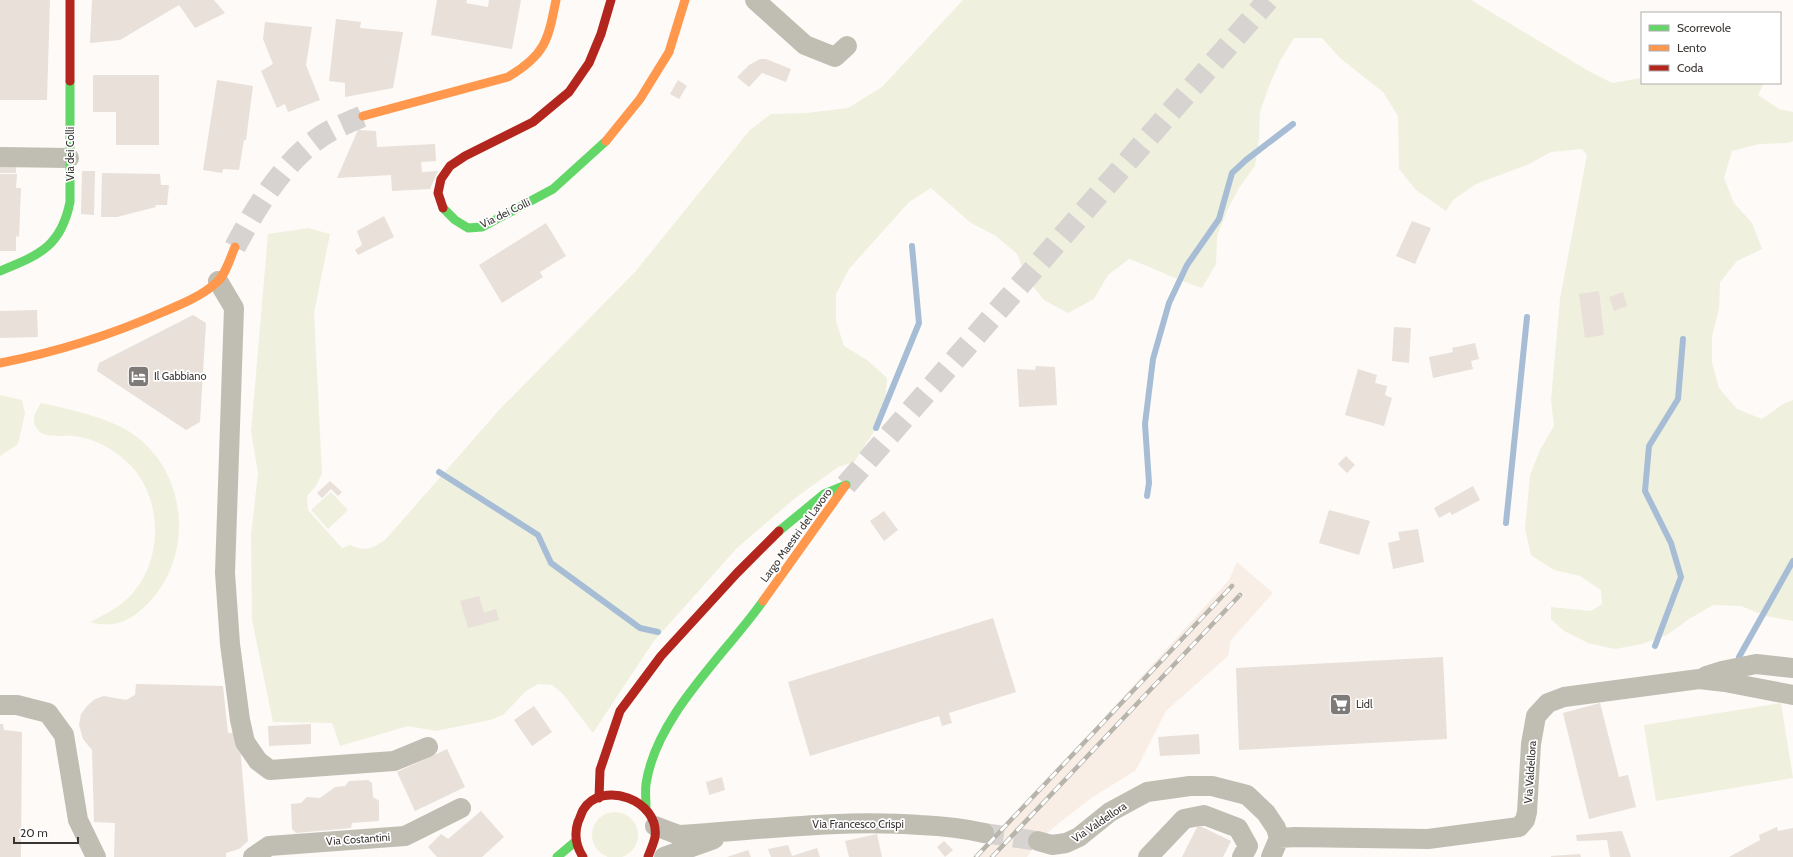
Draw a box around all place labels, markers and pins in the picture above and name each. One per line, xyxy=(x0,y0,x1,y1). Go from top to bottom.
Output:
hotel icon: Il Gabbiano xyxy=(125,363,151,389)
place label: Il Gabbiano xyxy=(154,369,206,383)
supermarket icon: Lidl xyxy=(1328,691,1354,717)
place label: Lidl xyxy=(1356,697,1373,711)

